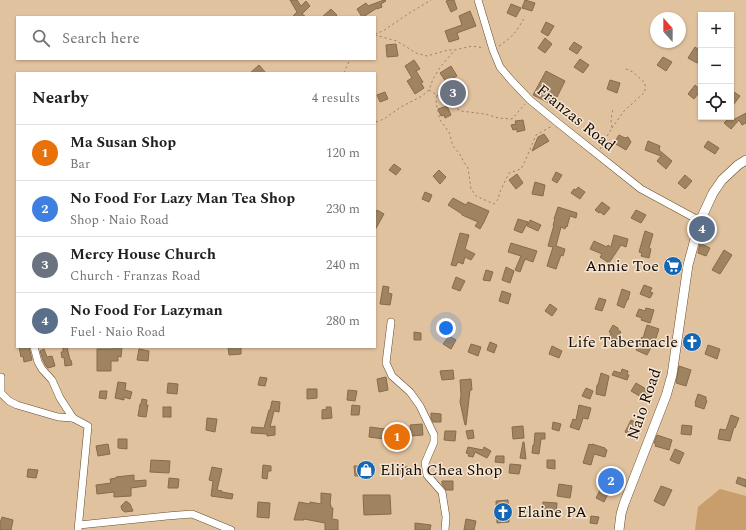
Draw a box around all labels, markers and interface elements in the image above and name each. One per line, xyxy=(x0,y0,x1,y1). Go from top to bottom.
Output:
north arrow xyxy=(650,12,686,48)
map controls xyxy=(698,12,734,120)
button: + xyxy=(698,12,734,48)
search box xyxy=(16,16,376,60)
icon: search xyxy=(30,27,52,49)
text: Search here xyxy=(62,27,140,50)
button: − xyxy=(698,48,734,84)
pin: 3 xyxy=(440,78,466,108)
street label: Franzas Road xyxy=(531,79,621,157)
button: locate xyxy=(698,84,734,120)
text: Nearby xyxy=(32,85,88,111)
text: 4 results xyxy=(312,88,360,108)
text: Ma Susan Shop xyxy=(70,131,176,154)
text: 1 xyxy=(41,143,49,163)
text: 120 m xyxy=(326,143,360,163)
text: Bar xyxy=(70,154,90,174)
text: No Food For Lazy Man Tea Shop xyxy=(70,187,295,210)
text: 2 xyxy=(41,199,49,219)
text: 230 m xyxy=(326,199,360,219)
text: Shop · Naio Road xyxy=(70,210,169,230)
pin: 4 xyxy=(689,214,715,244)
text: Mercy House Church xyxy=(70,243,216,266)
place label: Annie Toe xyxy=(585,254,659,278)
text: 3 xyxy=(41,255,49,275)
text: 240 m xyxy=(326,255,360,275)
supermarket icon: Annie Toe xyxy=(662,255,684,277)
text: Church · Franzas Road xyxy=(70,266,201,286)
text: No Food For Lazyman xyxy=(70,299,223,322)
text: 4 xyxy=(41,311,49,331)
text: 280 m xyxy=(326,311,360,331)
your location xyxy=(436,318,456,338)
text: Fuel · Naio Road xyxy=(70,322,165,342)
place label: Life Tabernacle xyxy=(567,330,678,354)
church icon: Life Tabernacle xyxy=(681,331,703,353)
street label: Naio Road xyxy=(621,365,667,443)
pin: 1 xyxy=(384,422,410,452)
place label: Elijah Chea Shop xyxy=(380,458,502,482)
shop icon: Elijah Chea Shop xyxy=(355,459,377,481)
pin: 2 xyxy=(598,466,624,496)
place label: Elaine PA xyxy=(517,500,587,524)
church icon: Elaine PA xyxy=(492,501,514,523)

